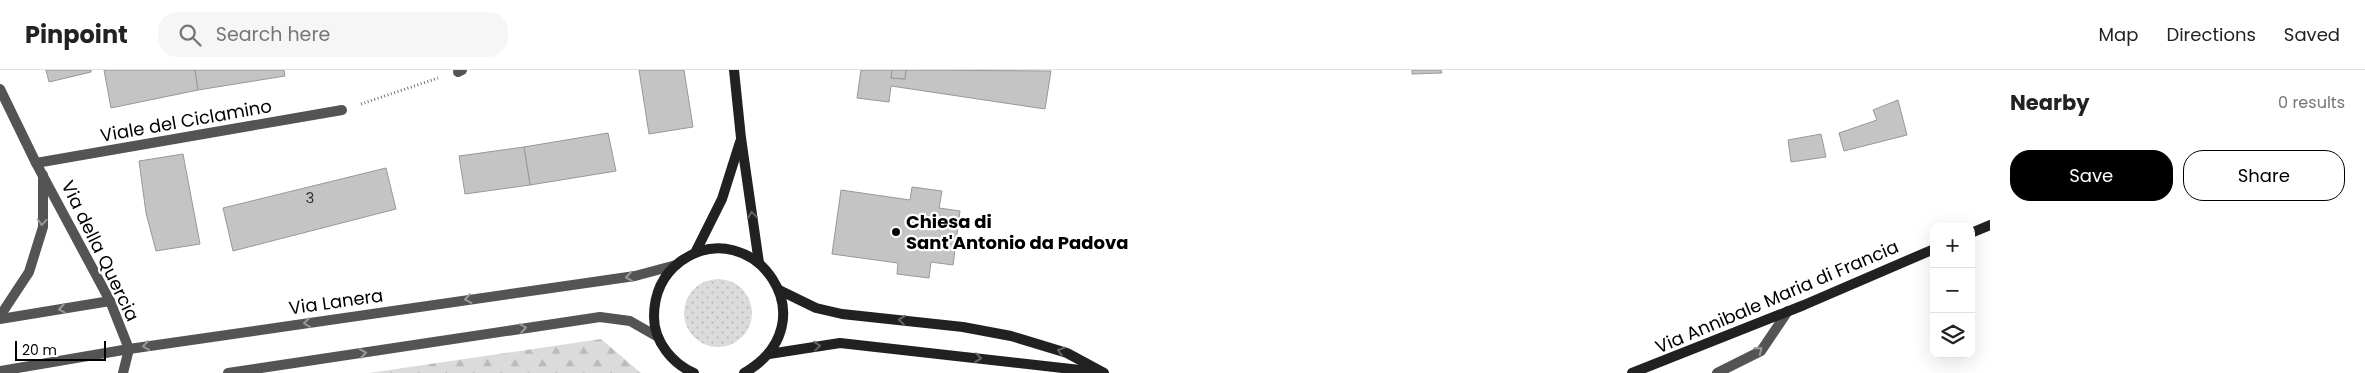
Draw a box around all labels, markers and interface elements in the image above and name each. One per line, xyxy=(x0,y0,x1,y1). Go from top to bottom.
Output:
search box xyxy=(158,12,508,57)
text: Pinpoint xyxy=(25,18,128,51)
icon: search xyxy=(176,21,204,49)
text: Search here xyxy=(216,21,330,48)
text: Map xyxy=(2099,22,2138,47)
text: Directions xyxy=(2166,22,2256,47)
text: Saved xyxy=(2284,22,2340,47)
text: Nearby xyxy=(2010,88,2090,117)
text: 0 results xyxy=(2278,91,2345,114)
street label: Viale del Ciclamino xyxy=(98,93,274,148)
button: Save xyxy=(2010,150,2173,201)
button: Share xyxy=(2183,150,2345,201)
street label: Via della Quercia xyxy=(55,176,145,325)
house number: 3 xyxy=(306,187,314,208)
place label: Chiesa di Sant'Antonio da Padova xyxy=(906,209,1129,255)
one-way arrow xyxy=(747,210,758,218)
one-way arrow xyxy=(37,219,48,227)
map controls xyxy=(1930,223,1975,358)
button: + xyxy=(1930,223,1975,268)
marker: Chiesa di Sant'Antonio da Padova xyxy=(890,226,902,238)
street label: Via Annibale Maria di Francia xyxy=(1651,234,1902,359)
button: − xyxy=(1930,268,1975,313)
one-way arrow xyxy=(624,271,633,281)
street label: Via Lanera xyxy=(287,283,385,320)
one-way arrow xyxy=(463,294,472,304)
one-way arrow xyxy=(58,303,66,313)
button: layers xyxy=(1930,313,1975,358)
one-way arrow xyxy=(898,315,906,326)
one-way arrow xyxy=(303,317,311,328)
one-way arrow xyxy=(519,324,528,334)
scale bar xyxy=(15,338,106,361)
text: 20 m xyxy=(22,340,57,360)
one-way arrow xyxy=(142,341,150,351)
one-way arrow xyxy=(813,341,821,352)
one-way arrow xyxy=(1753,346,1762,355)
one-way arrow xyxy=(1057,347,1065,357)
one-way arrow xyxy=(358,348,367,358)
one-way arrow xyxy=(975,352,983,363)

